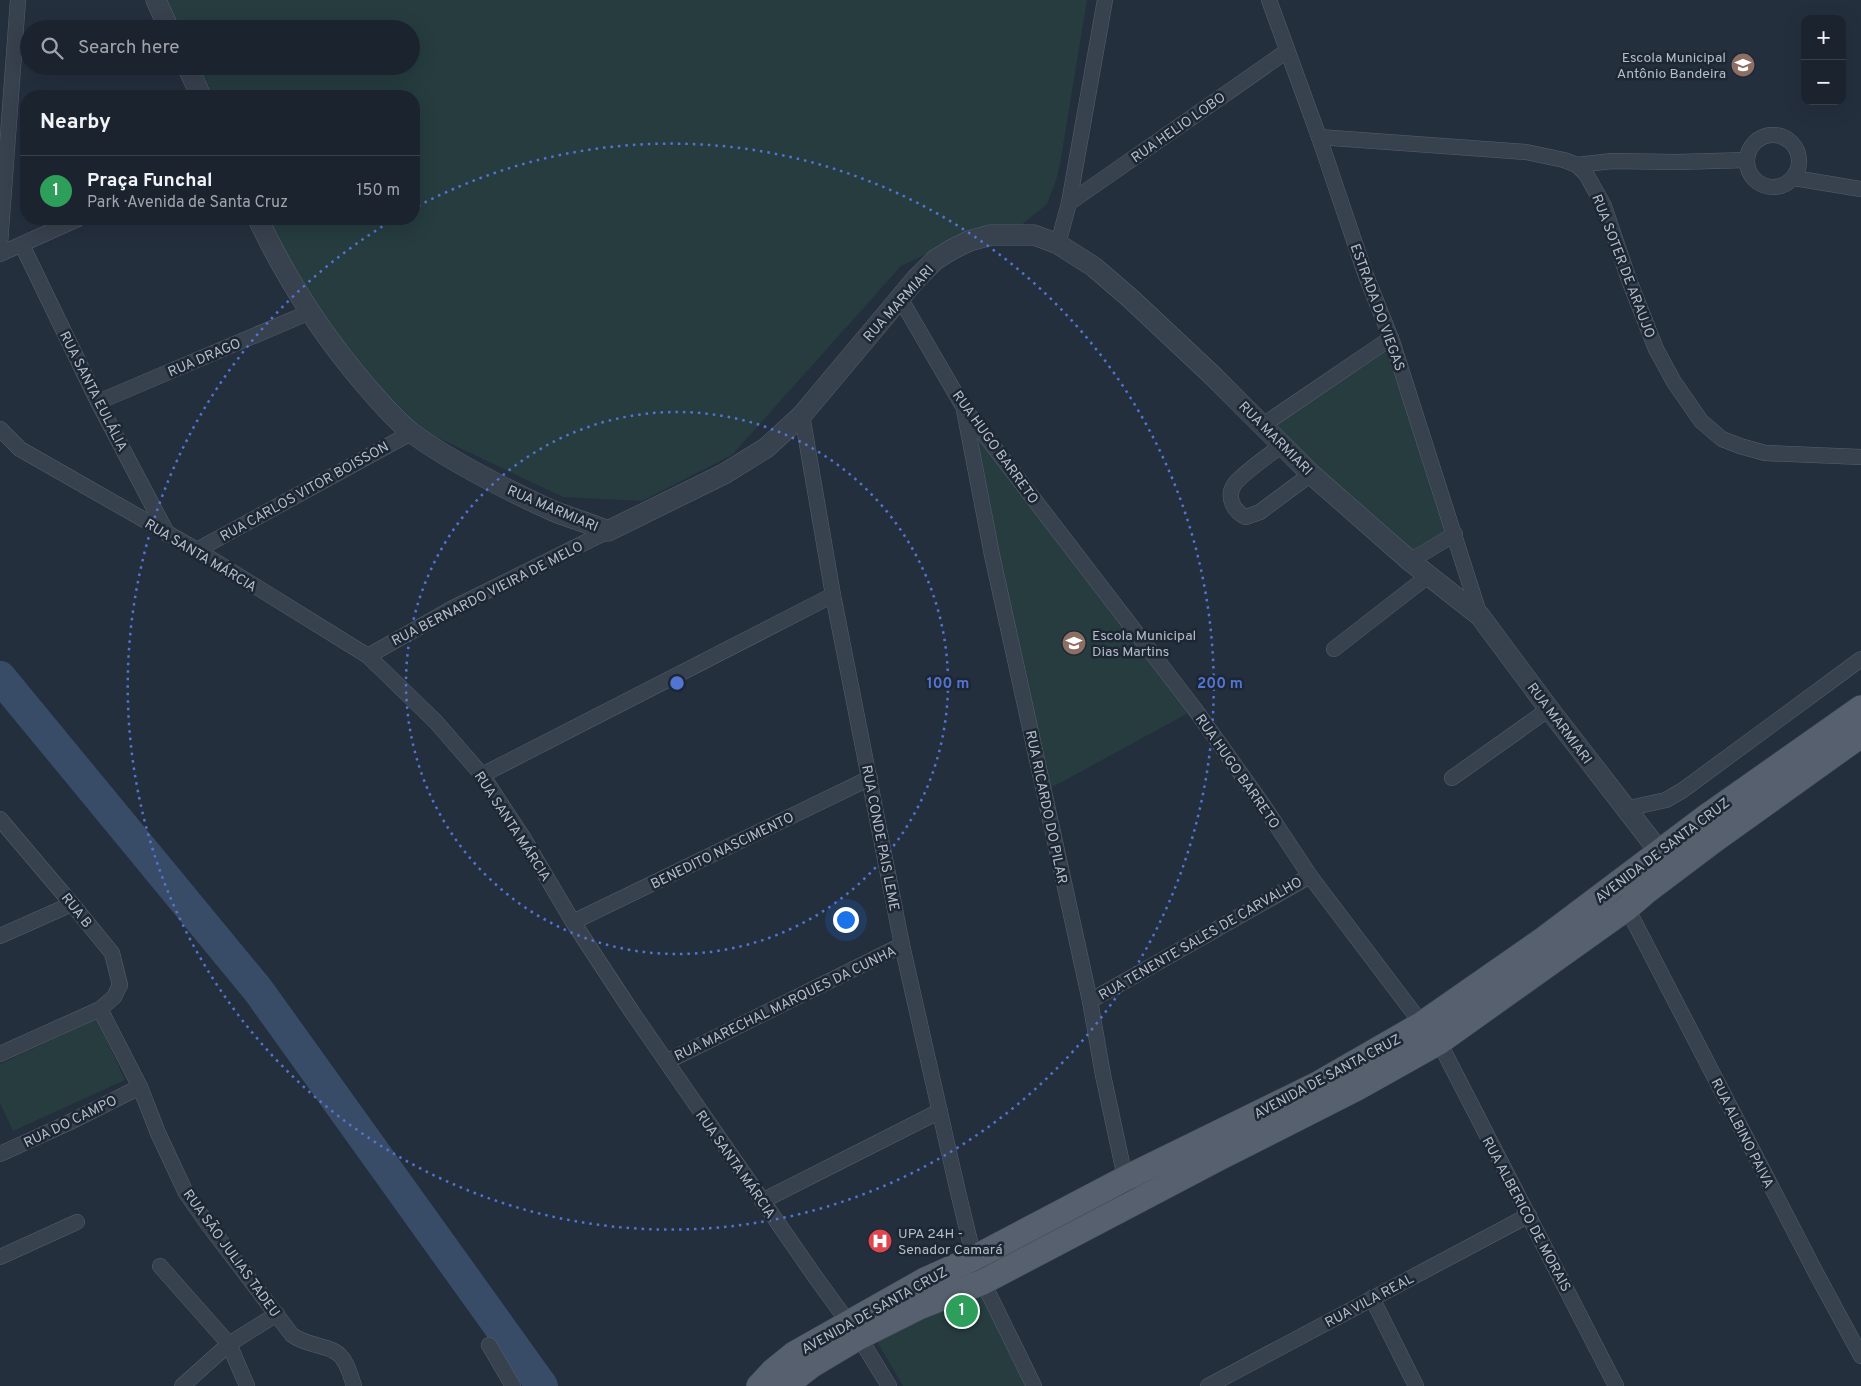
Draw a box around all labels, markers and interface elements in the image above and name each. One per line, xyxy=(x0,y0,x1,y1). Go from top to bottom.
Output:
map controls xyxy=(1801,15,1846,105)
button: + xyxy=(1801,15,1846,60)
search box xyxy=(20,20,420,75)
icon: search xyxy=(38,34,66,62)
text: Search here xyxy=(78,36,180,60)
place label: Escola Municipal Antônio Bandeira xyxy=(1617,50,1726,83)
school or university icon: Escola Municipal Antônio Bandeira xyxy=(1730,52,1756,78)
button: − xyxy=(1801,60,1846,105)
street label: RUA HELIO LOBO xyxy=(1128,89,1229,167)
text: Nearby xyxy=(40,109,111,136)
text: Praça Funchal xyxy=(87,169,213,193)
text: 1 xyxy=(53,181,59,201)
text: 150 m xyxy=(357,181,400,201)
street label: RUA SOTER DE ARAUJO xyxy=(1587,192,1658,341)
text: Park · Avenida de Santa Cruz xyxy=(87,193,288,213)
street label: ESTRADA DO VIEGAS xyxy=(1346,242,1408,374)
street label: RUA MARMIARI xyxy=(860,262,938,346)
street label: RUA SANTA EULÁLIA xyxy=(55,328,131,455)
street label: RUA DRAGO xyxy=(166,335,244,381)
street label: RUA HUGO BARRETO xyxy=(948,388,1042,508)
street label: RUA MARMIARI xyxy=(1234,399,1315,480)
street label: RUA CARLOS VITOR BOISSON xyxy=(217,439,392,546)
street label: RUA MARMIARI xyxy=(504,483,601,536)
street label: RUA SANTA MÁRCIA xyxy=(141,515,260,596)
street label: RUA BERNARDO VIEIRA DE MELO xyxy=(389,538,586,650)
place label: Escola Municipal Dias Martins xyxy=(1092,628,1196,661)
school or university icon: Escola Municipal Dias Martins xyxy=(1061,630,1087,656)
centre of rings xyxy=(668,674,686,692)
text: 100 m xyxy=(927,675,969,694)
text: 200 m xyxy=(1197,675,1243,694)
street label: RUA MARMIARI xyxy=(1523,680,1595,768)
street label: RUA HUGO BARRETO xyxy=(1191,711,1283,832)
street label: RUA RICARDO DO PILAR xyxy=(1021,729,1070,886)
street label: RUA CONDE PAIS LEME xyxy=(857,764,902,913)
street label: RUA SANTA MÁRCIA xyxy=(470,768,555,885)
street label: AVENIDA DE SANTA CRUZ xyxy=(1592,795,1734,907)
street label: BENEDITO NASCIMENTO xyxy=(648,809,797,893)
street label: RUA TENENTE SALES DE CARVALHO xyxy=(1096,874,1305,1005)
street label: RUA B xyxy=(57,890,95,932)
your location xyxy=(833,907,859,933)
street label: RUA MARECHAL MARQUES DA CUNHA xyxy=(672,943,899,1066)
street label: AVENIDA DE SANTA CRUZ xyxy=(1251,1031,1404,1123)
street label: RUA ALBINO PAIVA xyxy=(1707,1076,1777,1192)
street label: RUA DO CAMPO xyxy=(21,1092,120,1152)
street label: RUA SANTA MÁRCIA xyxy=(691,1107,779,1222)
street label: RUA ALBERICO DE MORAIS xyxy=(1478,1134,1574,1295)
street label: RUA SÃO JULIAS TADEU xyxy=(179,1187,283,1321)
place label: UPA 24H - Senador Camará xyxy=(898,1226,1003,1259)
hospital icon: UPA 24H - Senador Camará xyxy=(867,1228,893,1254)
street label: AVENIDA DE SANTA CRUZ xyxy=(799,1264,951,1359)
street label: RUA VILA REAL xyxy=(1322,1271,1417,1332)
pin: 1 xyxy=(946,1292,978,1330)

